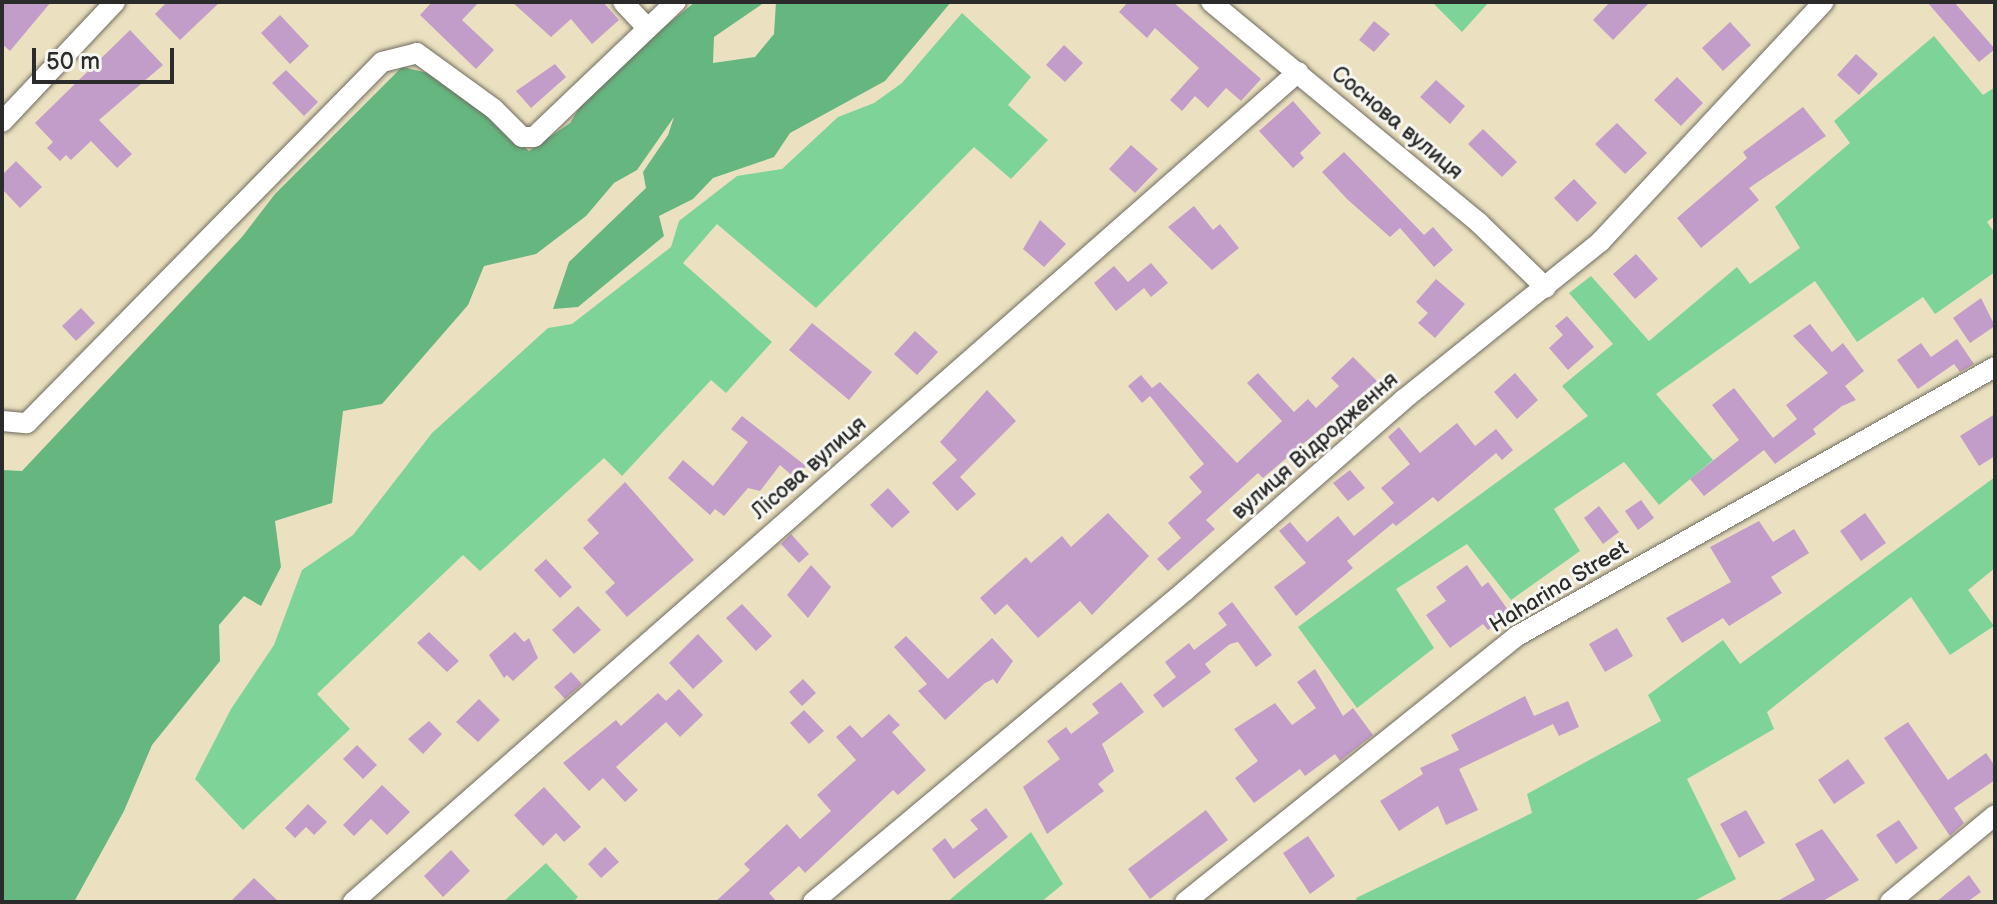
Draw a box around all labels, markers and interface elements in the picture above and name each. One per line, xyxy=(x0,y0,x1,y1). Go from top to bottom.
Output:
scale bar xyxy=(36,32,178,82)
text: 50 m xyxy=(46,47,100,76)
street label: Соснова вулиця xyxy=(1326,60,1468,186)
street label: вулиця Відродження xyxy=(1226,367,1404,525)
street label: Лісова вулиця xyxy=(746,411,872,525)
street label: Haharina Street xyxy=(1485,535,1633,639)

